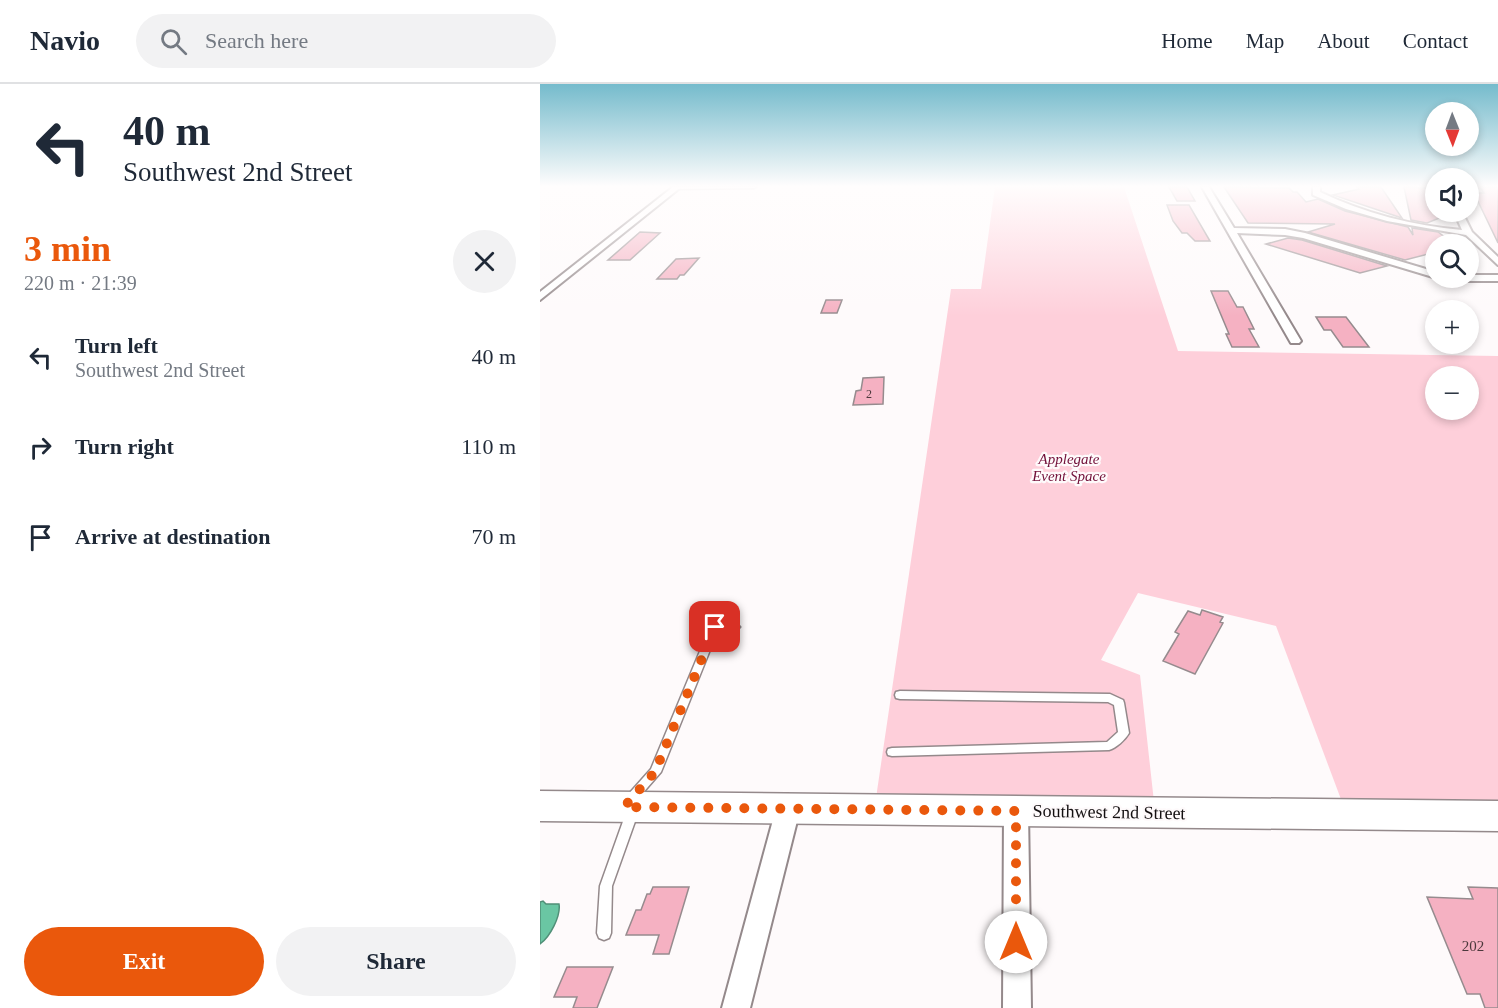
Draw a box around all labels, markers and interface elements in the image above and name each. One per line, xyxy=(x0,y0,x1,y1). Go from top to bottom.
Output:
search box xyxy=(136,14,556,68)
text: Navio xyxy=(30,25,100,56)
icon: search xyxy=(157,25,190,58)
text: Search here xyxy=(205,28,308,53)
text: Home xyxy=(1161,29,1213,53)
text: Map xyxy=(1246,29,1284,53)
text: About xyxy=(1317,29,1370,53)
text: Contact xyxy=(1403,29,1468,53)
north arrow xyxy=(1425,102,1479,156)
map controls xyxy=(1425,102,1479,420)
icon: left xyxy=(24,108,102,186)
text: 40 m xyxy=(123,108,211,154)
text: Southwest 2nd Street xyxy=(123,157,353,187)
button: sound xyxy=(1425,168,1479,222)
text: 3 min xyxy=(24,229,111,269)
button: close xyxy=(453,230,516,293)
button: search xyxy=(1425,234,1479,288)
text: 220 m · 21:39 xyxy=(24,272,137,294)
button: + xyxy=(1425,300,1479,354)
text: Turn left xyxy=(75,333,158,358)
icon: left xyxy=(24,341,57,374)
text: 40 m xyxy=(471,344,516,369)
text: Southwest 2nd Street xyxy=(75,359,245,381)
button: − xyxy=(1425,366,1479,420)
house number: 2 xyxy=(866,387,872,401)
icon: right xyxy=(24,431,57,464)
text: Turn right xyxy=(75,434,174,459)
text: 110 m xyxy=(461,434,516,459)
park label: Applegate Event Space xyxy=(1031,451,1106,484)
icon: arrive xyxy=(24,521,57,554)
text: Arrive at destination xyxy=(75,524,271,549)
text: 70 m xyxy=(471,524,516,549)
pin xyxy=(689,601,740,652)
icon: arrive xyxy=(698,610,731,643)
street label: Southwest 2nd Street xyxy=(1032,801,1186,823)
position arrow xyxy=(984,910,1048,974)
button: Exit xyxy=(24,927,264,996)
button: Share xyxy=(276,927,516,996)
house number: 202 xyxy=(1462,938,1484,954)

